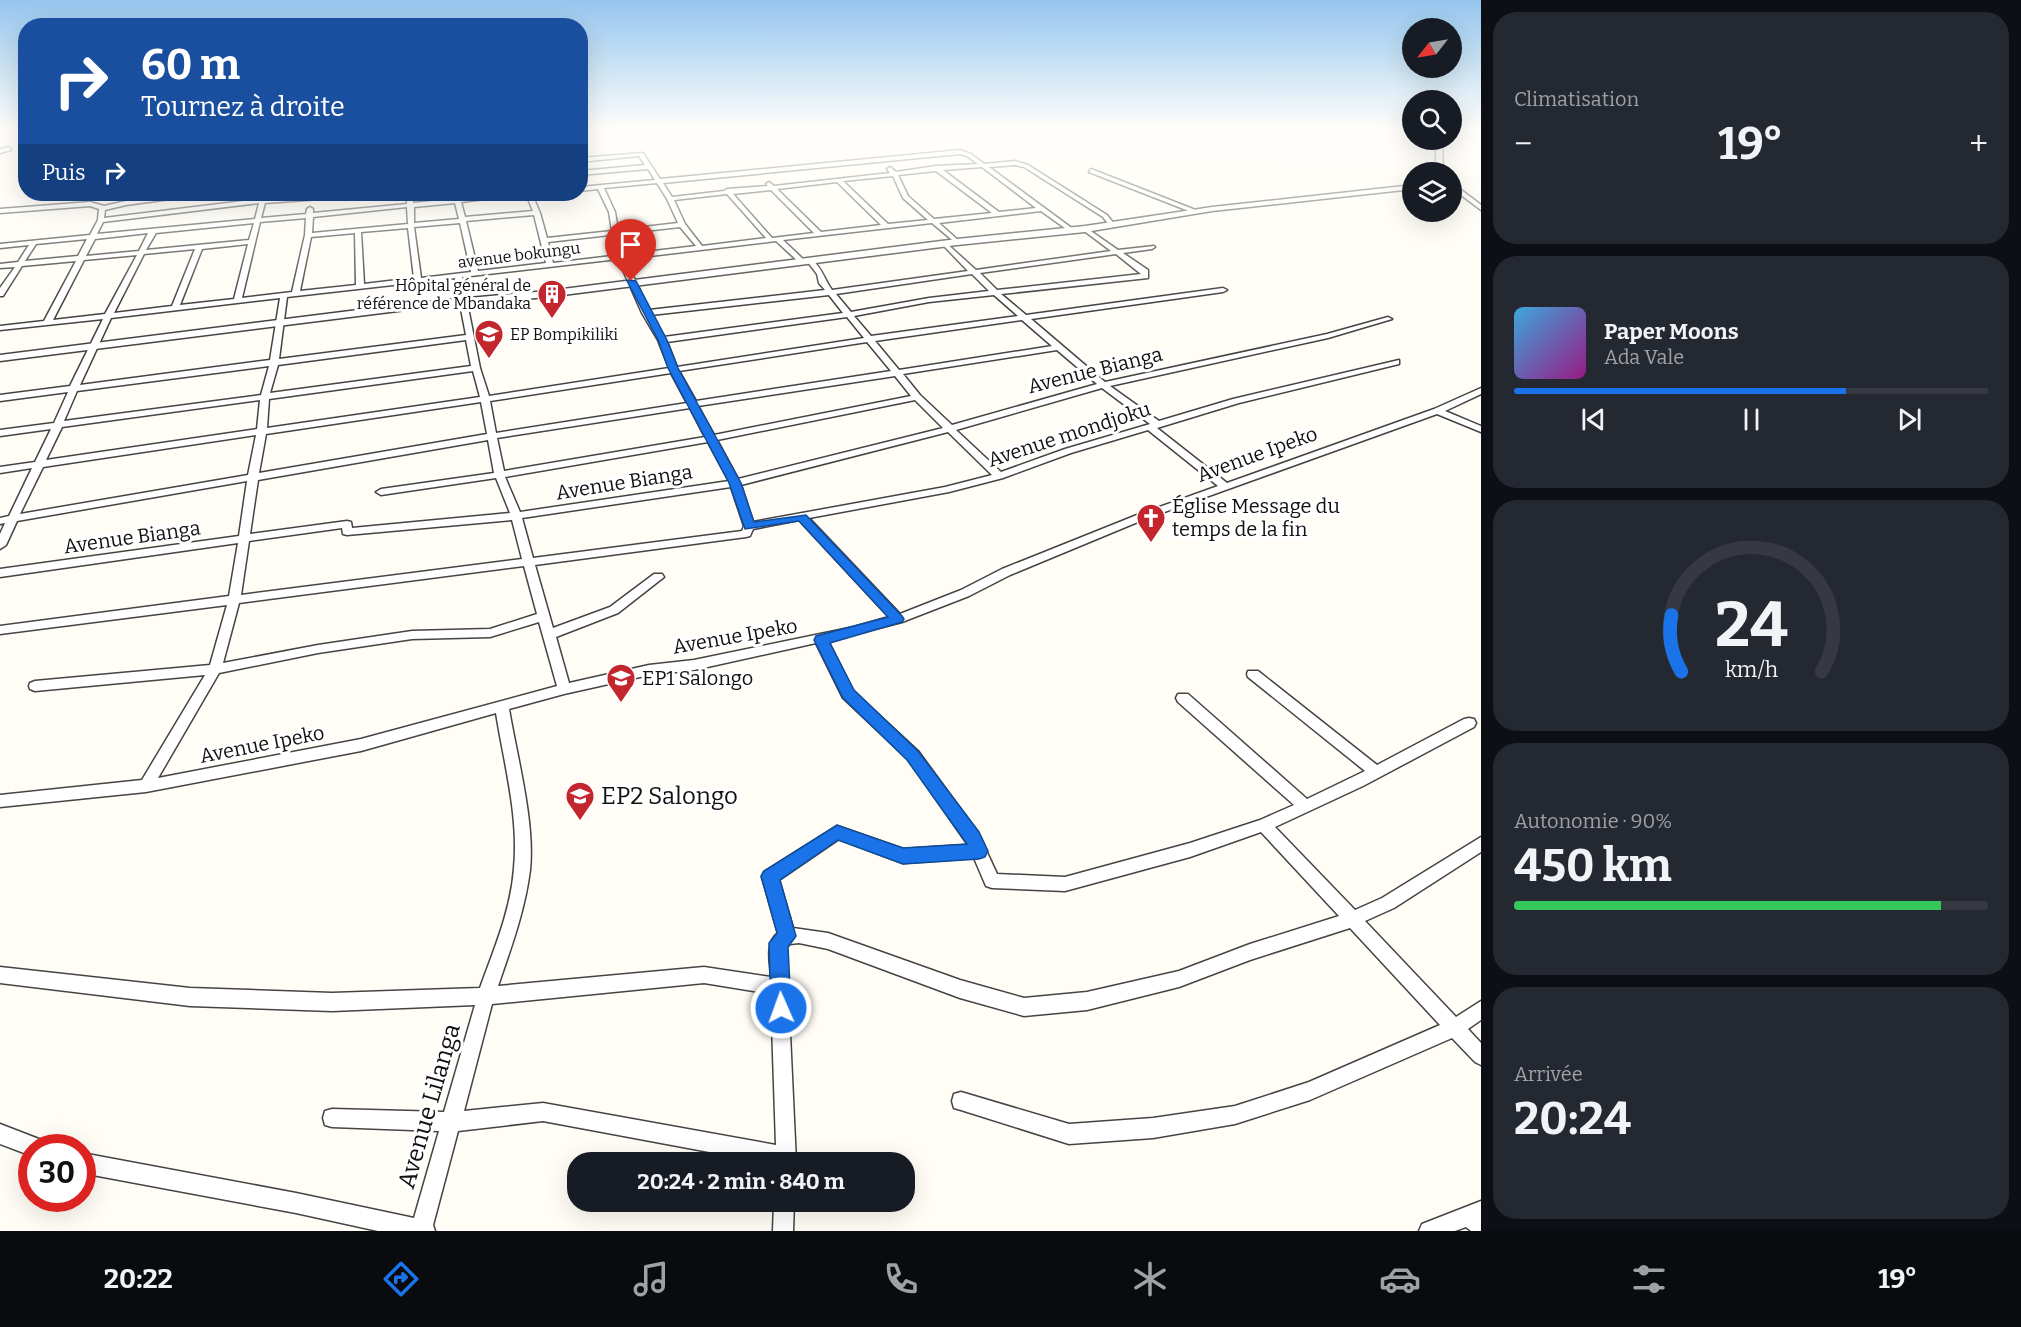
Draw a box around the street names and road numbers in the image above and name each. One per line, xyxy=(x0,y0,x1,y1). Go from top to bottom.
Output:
street label: avenue bokungu xyxy=(457,238,582,272)
street label: Avenue Bianga xyxy=(1025,342,1165,398)
street label: Avenue mondjoku xyxy=(985,396,1154,473)
street label: Avenue Ipeko xyxy=(1194,421,1320,487)
street label: Avenue Bianga xyxy=(554,459,694,505)
street label: Avenue Bianga xyxy=(62,516,202,558)
street label: Avenue Ipeko xyxy=(671,613,799,659)
street label: Avenue Ipeko xyxy=(198,720,326,768)
street label: Avenue Lilanga xyxy=(392,1020,466,1192)

